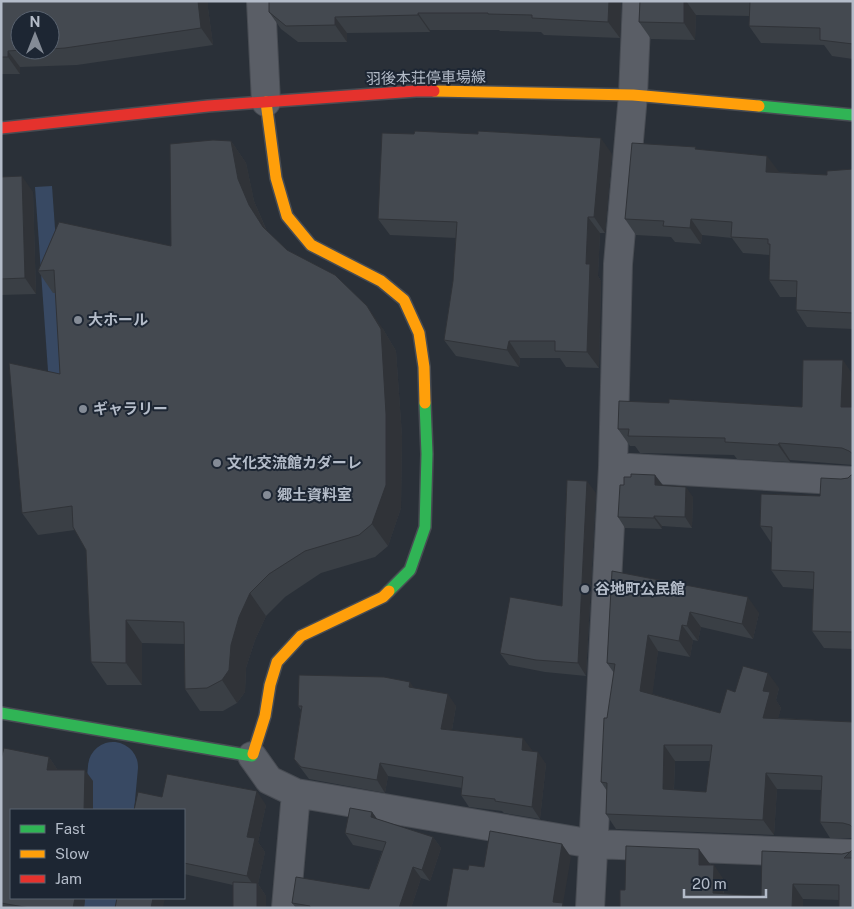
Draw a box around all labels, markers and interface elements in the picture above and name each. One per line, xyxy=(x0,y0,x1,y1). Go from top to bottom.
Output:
north arrow xyxy=(10,10,60,60)
text: N xyxy=(30,14,40,30)
street label: 羽後本荘停車場線 xyxy=(366,68,486,87)
place label: 大ホール xyxy=(88,311,148,328)
marker: 大ホール xyxy=(72,314,84,326)
place label: ギャラリー xyxy=(93,400,168,417)
marker: ギャラリー xyxy=(77,403,89,415)
place label: 文化交流館カダーレ xyxy=(227,454,362,471)
marker: 文化交流館カダーレ xyxy=(211,457,223,469)
place label: 郷土資料室 xyxy=(277,486,352,503)
marker: 郷土資料室 xyxy=(261,489,273,501)
place label: 谷地町公民館 xyxy=(595,580,685,597)
marker: 谷地町公民館 xyxy=(579,583,591,595)
legend xyxy=(10,809,185,899)
text: Fast xyxy=(55,820,85,837)
text: Slow xyxy=(55,845,90,862)
scale bar xyxy=(684,866,766,898)
text: Jam xyxy=(55,870,82,887)
text: 20 m xyxy=(692,875,727,892)

